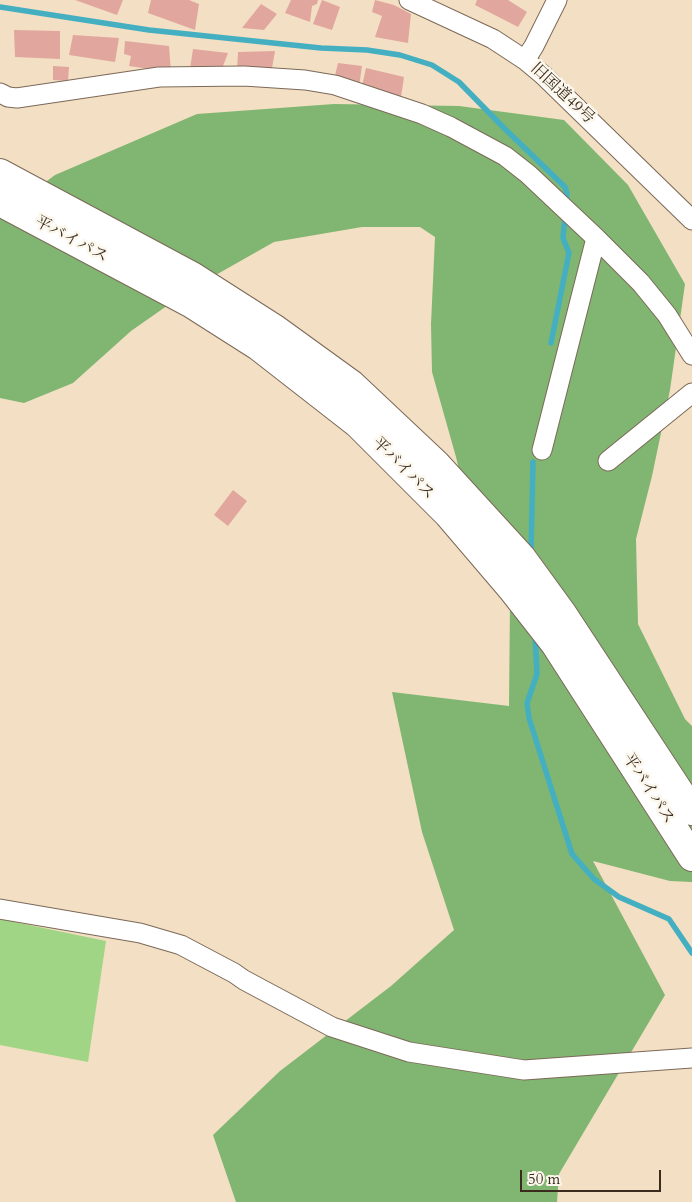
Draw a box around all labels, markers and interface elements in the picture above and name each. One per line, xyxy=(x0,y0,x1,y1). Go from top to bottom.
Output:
street label: 旧国道49号 xyxy=(526,60,598,128)
street label: 平バイパス xyxy=(31,213,111,267)
street label: 平バイパス xyxy=(368,434,438,504)
street label: 平バイパス xyxy=(618,750,678,828)
scale bar xyxy=(522,1160,663,1192)
text: 50 m xyxy=(528,1169,560,1189)

